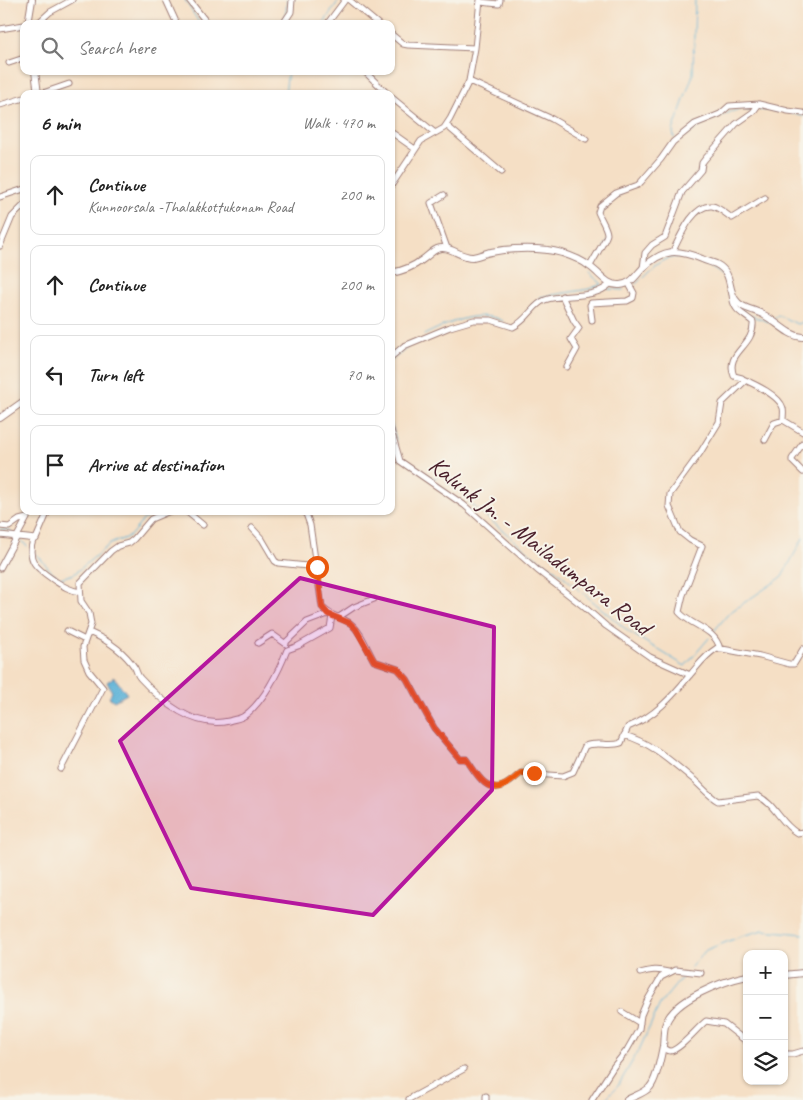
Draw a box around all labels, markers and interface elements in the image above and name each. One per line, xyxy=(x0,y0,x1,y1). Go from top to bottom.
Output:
search box xyxy=(20,20,395,75)
icon: search xyxy=(38,34,66,62)
text: Search here xyxy=(78,36,155,60)
text: 6 min xyxy=(40,110,81,136)
text: Walk · 470 m xyxy=(303,113,375,133)
text: Continue xyxy=(88,173,145,197)
icon: ahead xyxy=(41,181,69,209)
text: 200 m xyxy=(340,185,374,205)
text: Kunnoorsala -Thalakkottukonam Road xyxy=(88,197,293,217)
icon: ahead xyxy=(41,271,69,299)
text: Continue xyxy=(88,273,145,297)
text: 200 m xyxy=(340,275,374,295)
icon: left xyxy=(41,361,69,389)
text: Turn left xyxy=(88,363,143,387)
text: 70 m xyxy=(347,365,374,385)
street label: Kalunk Jn. - Mailadumpara Road xyxy=(422,449,660,645)
icon: arrive xyxy=(41,451,69,479)
text: Arrive at destination xyxy=(88,453,224,477)
route start xyxy=(306,556,329,579)
route end xyxy=(523,762,546,785)
map controls xyxy=(743,950,788,1085)
button: + xyxy=(743,950,788,995)
button: − xyxy=(743,995,788,1040)
button: layers xyxy=(743,1040,788,1085)

